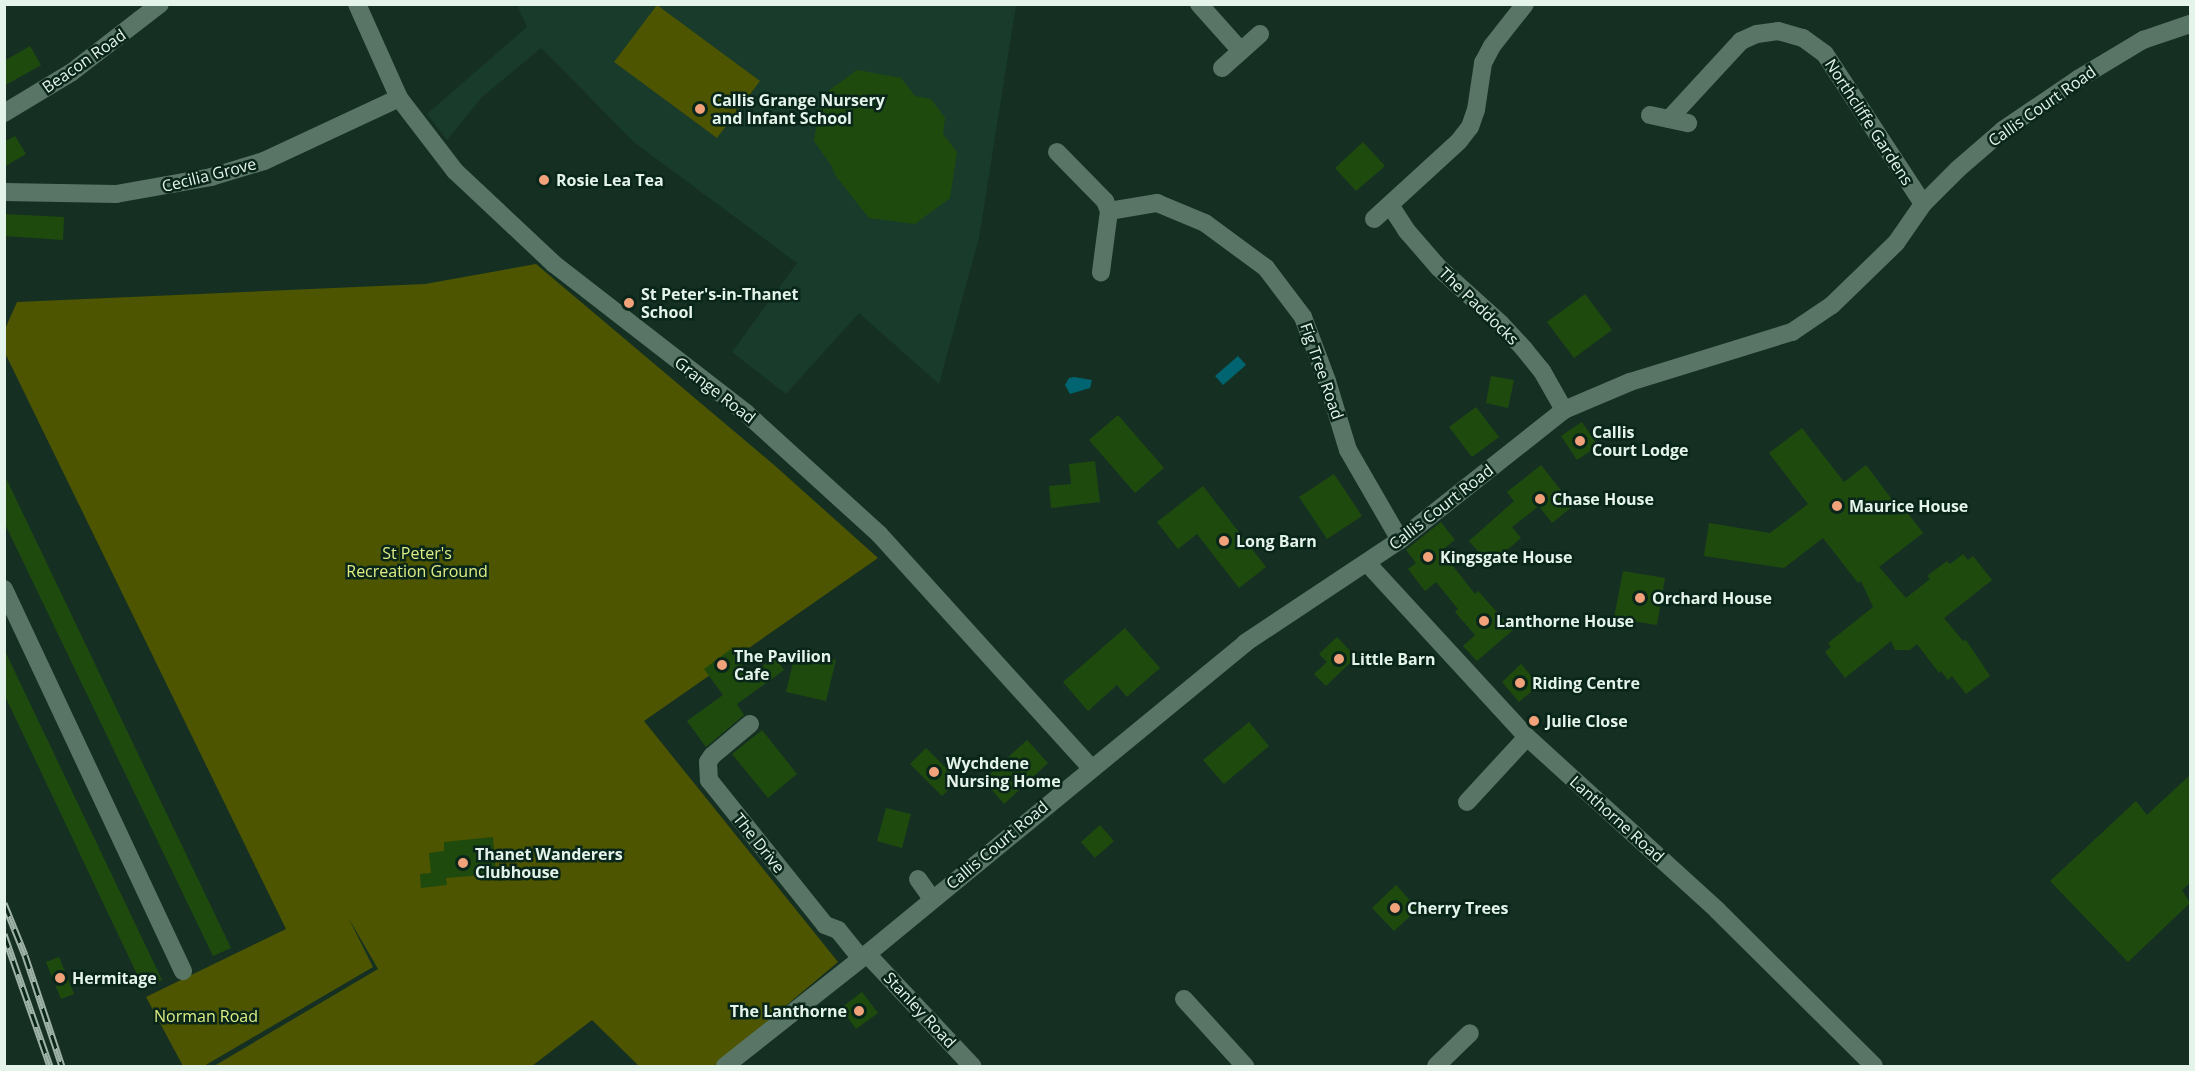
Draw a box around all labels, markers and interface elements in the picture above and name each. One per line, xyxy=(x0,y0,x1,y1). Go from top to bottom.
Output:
street label: Beacon Road xyxy=(38,25,130,97)
street label: Northcliffe Gardens xyxy=(1821,55,1917,189)
street label: Callis Court Road xyxy=(1984,62,2100,150)
place label: Callis Grange Nursery and Infant School xyxy=(712,90,885,128)
marker: Callis Grange Nursery and Infant School xyxy=(693,102,707,116)
street label: Cecilia Grove xyxy=(160,154,258,196)
place label: Rosie Lea Tea xyxy=(556,170,664,190)
marker: Rosie Lea Tea xyxy=(537,173,551,187)
street label: The Paddocks xyxy=(1435,263,1523,349)
place label: St Peter's-in-Thanet School xyxy=(641,284,798,322)
marker: St Peter's-in-Thanet School xyxy=(622,296,636,310)
street label: Fig Tree Road xyxy=(1297,320,1347,422)
street label: Grange Road xyxy=(671,353,759,427)
place label: Callis Court Lodge xyxy=(1592,422,1689,460)
marker: Callis Court Lodge xyxy=(1573,434,1587,448)
street label: Callis Court Road xyxy=(1385,460,1497,554)
place label: Chase House xyxy=(1552,489,1654,509)
marker: Chase House xyxy=(1533,492,1547,506)
place label: Maurice House xyxy=(1849,496,1968,516)
marker: Maurice House xyxy=(1830,499,1844,513)
place label: Long Barn xyxy=(1236,531,1317,551)
marker: Long Barn xyxy=(1217,534,1231,548)
park label: St Peter's Recreation Ground xyxy=(346,543,488,581)
place label: Kingsgate House xyxy=(1440,547,1572,567)
marker: Kingsgate House xyxy=(1421,550,1435,564)
place label: Orchard House xyxy=(1652,588,1772,608)
marker: Orchard House xyxy=(1633,591,1647,605)
place label: Lanthorne House xyxy=(1496,611,1634,631)
marker: Lanthorne House xyxy=(1477,614,1491,628)
place label: The Pavilion Cafe xyxy=(734,646,831,684)
place label: Little Barn xyxy=(1351,649,1436,669)
marker: Little Barn xyxy=(1332,652,1346,666)
marker: The Pavilion Cafe xyxy=(715,658,729,672)
place label: Riding Centre xyxy=(1532,673,1640,693)
marker: Riding Centre xyxy=(1513,676,1527,690)
place label: Julie Close xyxy=(1546,711,1628,731)
marker: Julie Close xyxy=(1527,714,1541,728)
place label: Wychdene Nursing Home xyxy=(946,753,1061,791)
marker: Wychdene Nursing Home xyxy=(927,765,941,779)
street label: Lanthorne Road xyxy=(1566,772,1668,866)
street label: Callis Court Road xyxy=(942,797,1052,893)
street label: The Drive xyxy=(729,809,789,877)
place label: Thanet Wanderers Clubhouse xyxy=(475,844,623,882)
marker: Thanet Wanderers Clubhouse xyxy=(456,856,470,870)
place label: Cherry Trees xyxy=(1407,898,1508,918)
marker: Cherry Trees xyxy=(1388,901,1402,915)
place label: Hermitage xyxy=(72,968,157,988)
street label: Stanley Road xyxy=(880,968,960,1052)
marker: Hermitage xyxy=(53,971,67,985)
place label: The Lanthorne xyxy=(730,1001,847,1021)
marker: The Lanthorne xyxy=(852,1004,866,1018)
park label: Norman Road xyxy=(154,1006,258,1026)

